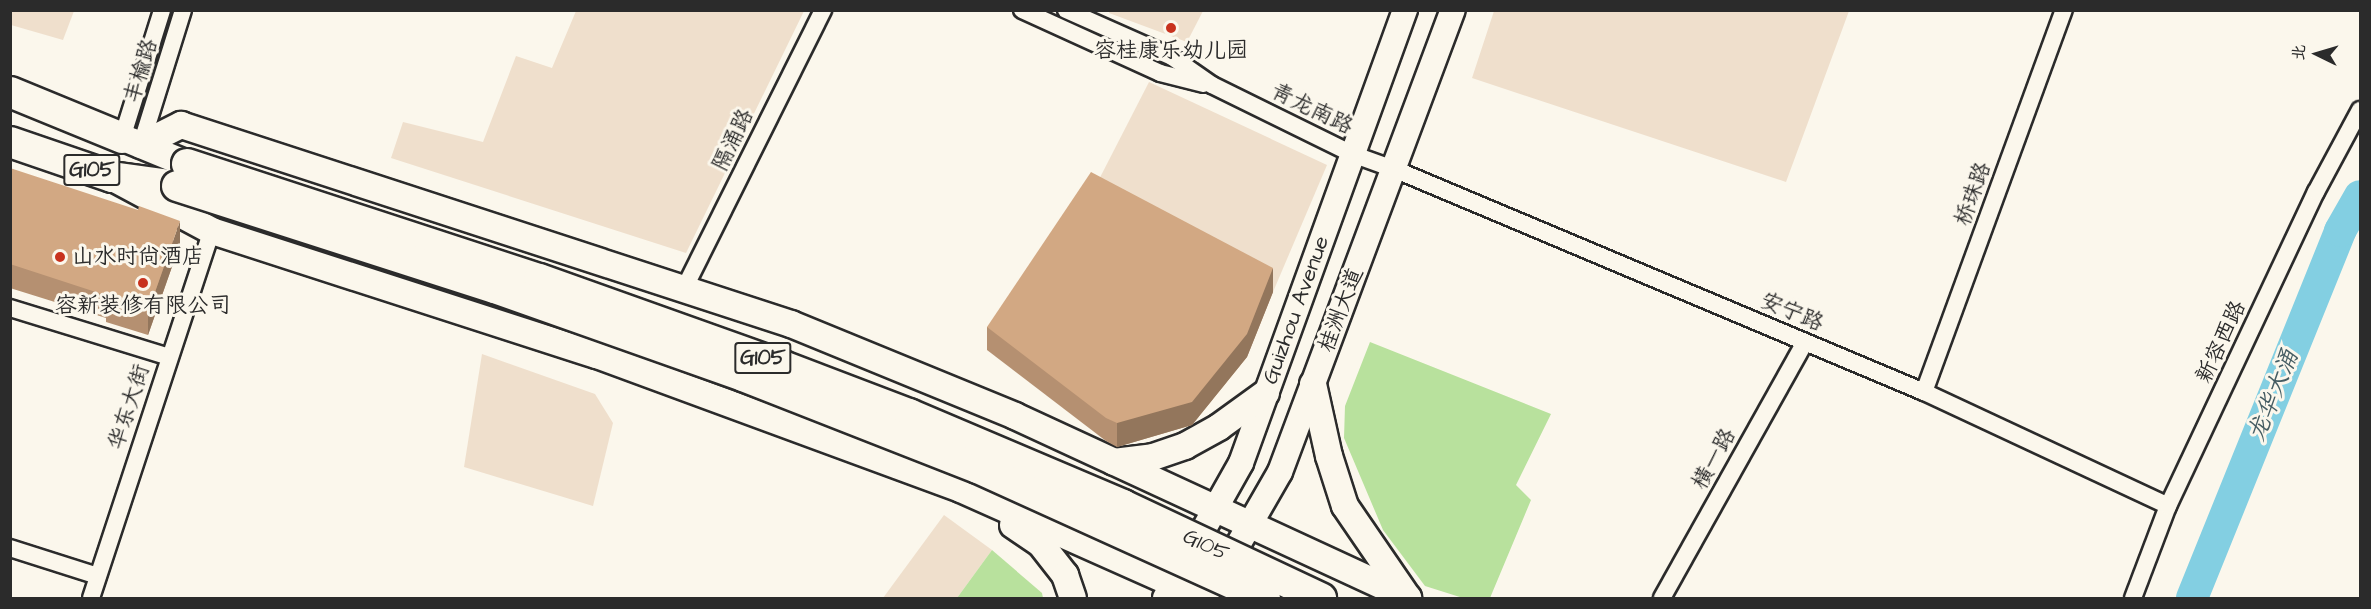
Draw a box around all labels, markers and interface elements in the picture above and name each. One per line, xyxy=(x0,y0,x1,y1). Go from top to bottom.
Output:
marker: 容桂康乐幼儿园 xyxy=(1164,21,1178,35)
north arrow xyxy=(2287,24,2347,84)
street label: 丰榆路 xyxy=(119,36,163,106)
place label: 容桂康乐幼儿园 xyxy=(1094,38,1248,64)
text: 北 xyxy=(2287,44,2311,61)
street label: 青龙南路 xyxy=(1267,78,1357,140)
street label: 隔涌路 xyxy=(707,105,759,175)
road number: G105 xyxy=(62,152,122,188)
street label: 桥珠路 xyxy=(1949,158,1997,230)
street label: Guizhou Avenue xyxy=(1257,232,1335,388)
place label: 山水时尚酒店 xyxy=(72,244,204,270)
marker: 山水时尚酒店 xyxy=(53,250,67,264)
street label: 桂洲大道 xyxy=(1313,264,1369,356)
marker: 容新装修有限公司 xyxy=(136,276,150,290)
street label: 安宁路 xyxy=(1756,287,1828,337)
place label: 容新装修有限公司 xyxy=(55,293,231,319)
street label: 新容西路 xyxy=(2190,297,2252,387)
road number: G105 xyxy=(733,340,793,376)
water label: 龙华大涌 xyxy=(2243,346,2305,446)
street label: 华东大街 xyxy=(103,361,155,453)
street label: 横一路 xyxy=(1686,424,1742,494)
street label: G105 xyxy=(1179,523,1233,567)

